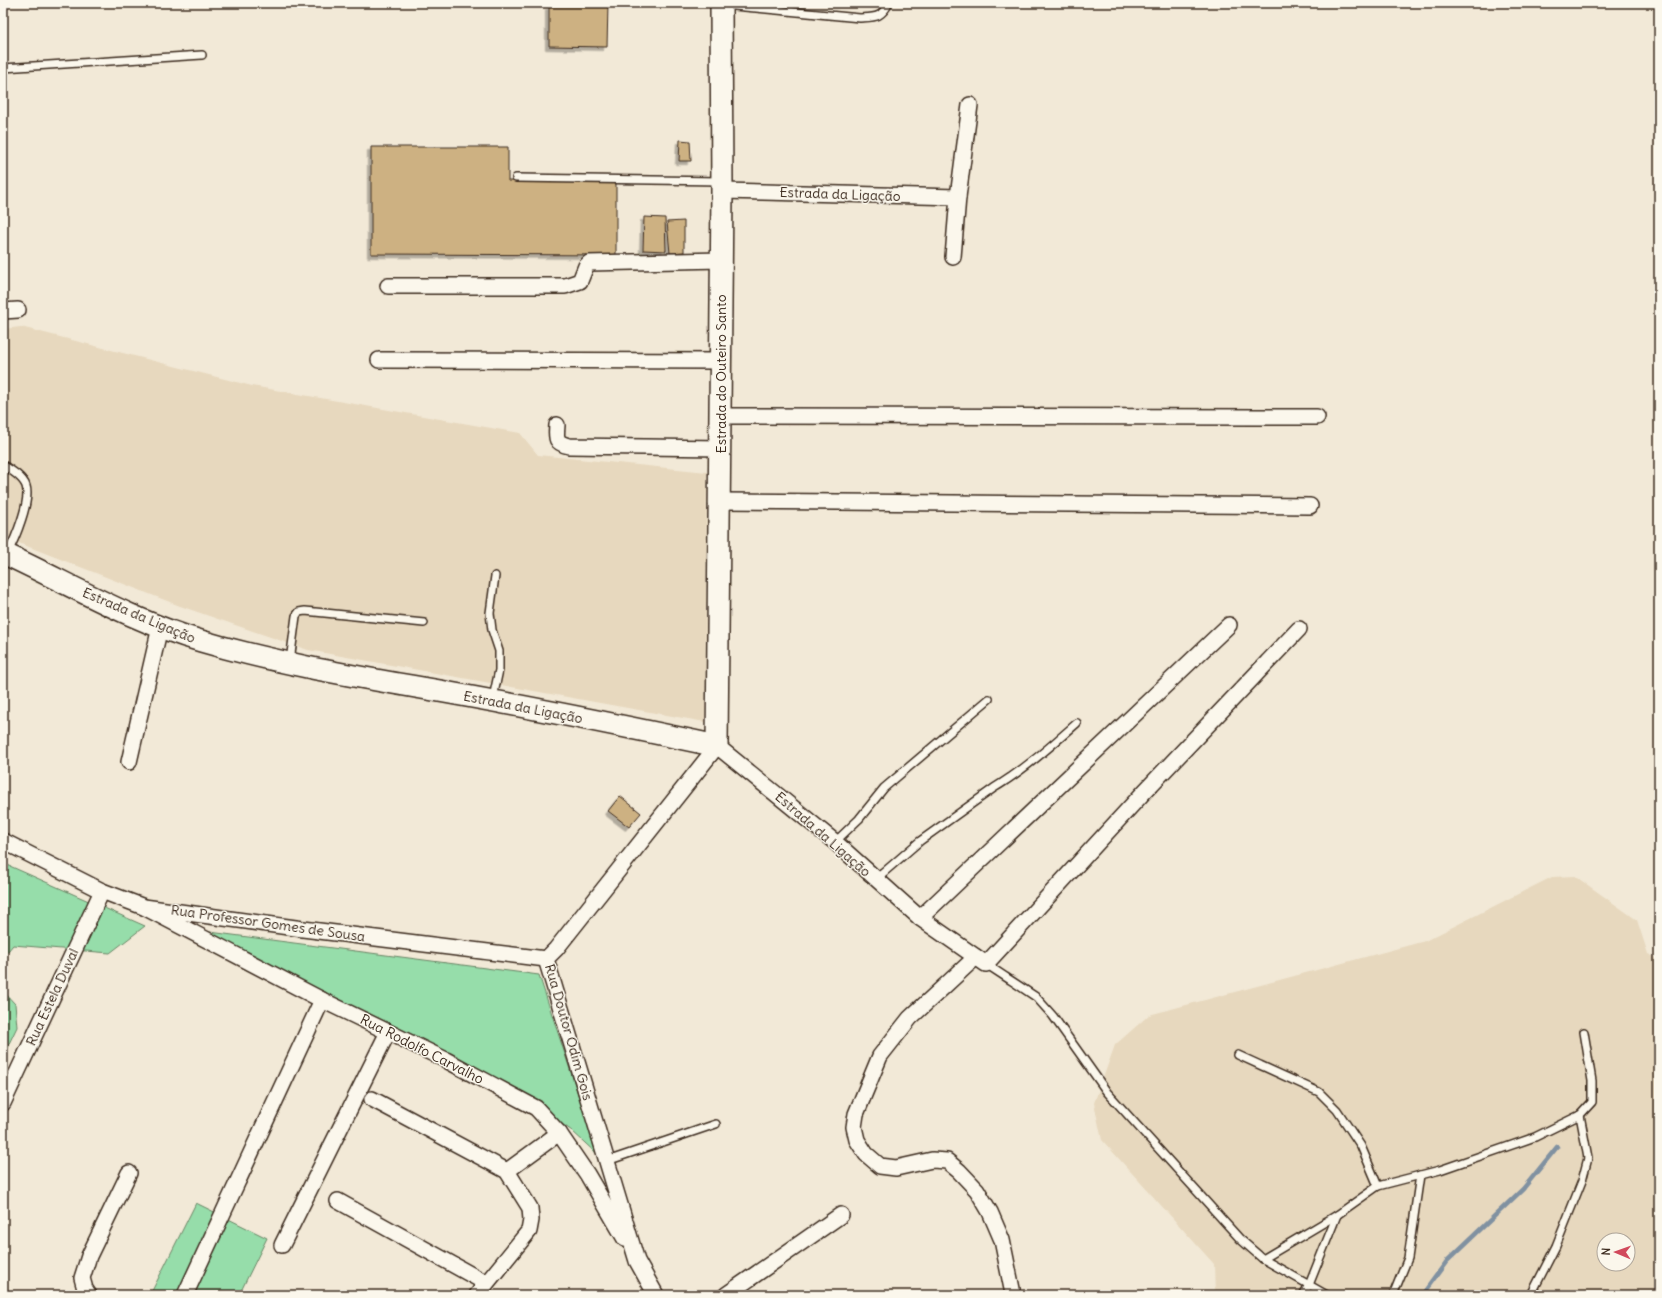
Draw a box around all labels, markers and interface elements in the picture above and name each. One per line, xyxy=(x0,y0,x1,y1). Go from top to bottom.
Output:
street label: Estrada da Ligação xyxy=(779,183,901,205)
street label: Estrada do Outeiro Santo xyxy=(712,294,730,454)
street label: Estrada da Ligação xyxy=(80,583,198,647)
street label: Estrada da Ligação xyxy=(462,687,584,727)
street label: Estrada da Ligação xyxy=(771,787,875,881)
street label: Rua Professor Gomes de Sousa xyxy=(170,900,366,946)
street label: Rua Estela Duval xyxy=(22,945,82,1049)
street label: Rua Doutor Odim Gois xyxy=(541,962,597,1102)
street label: Rua Rodolfo Carvalho xyxy=(357,1010,487,1088)
north arrow xyxy=(1596,1232,1636,1272)
text: N xyxy=(1599,1248,1613,1256)

